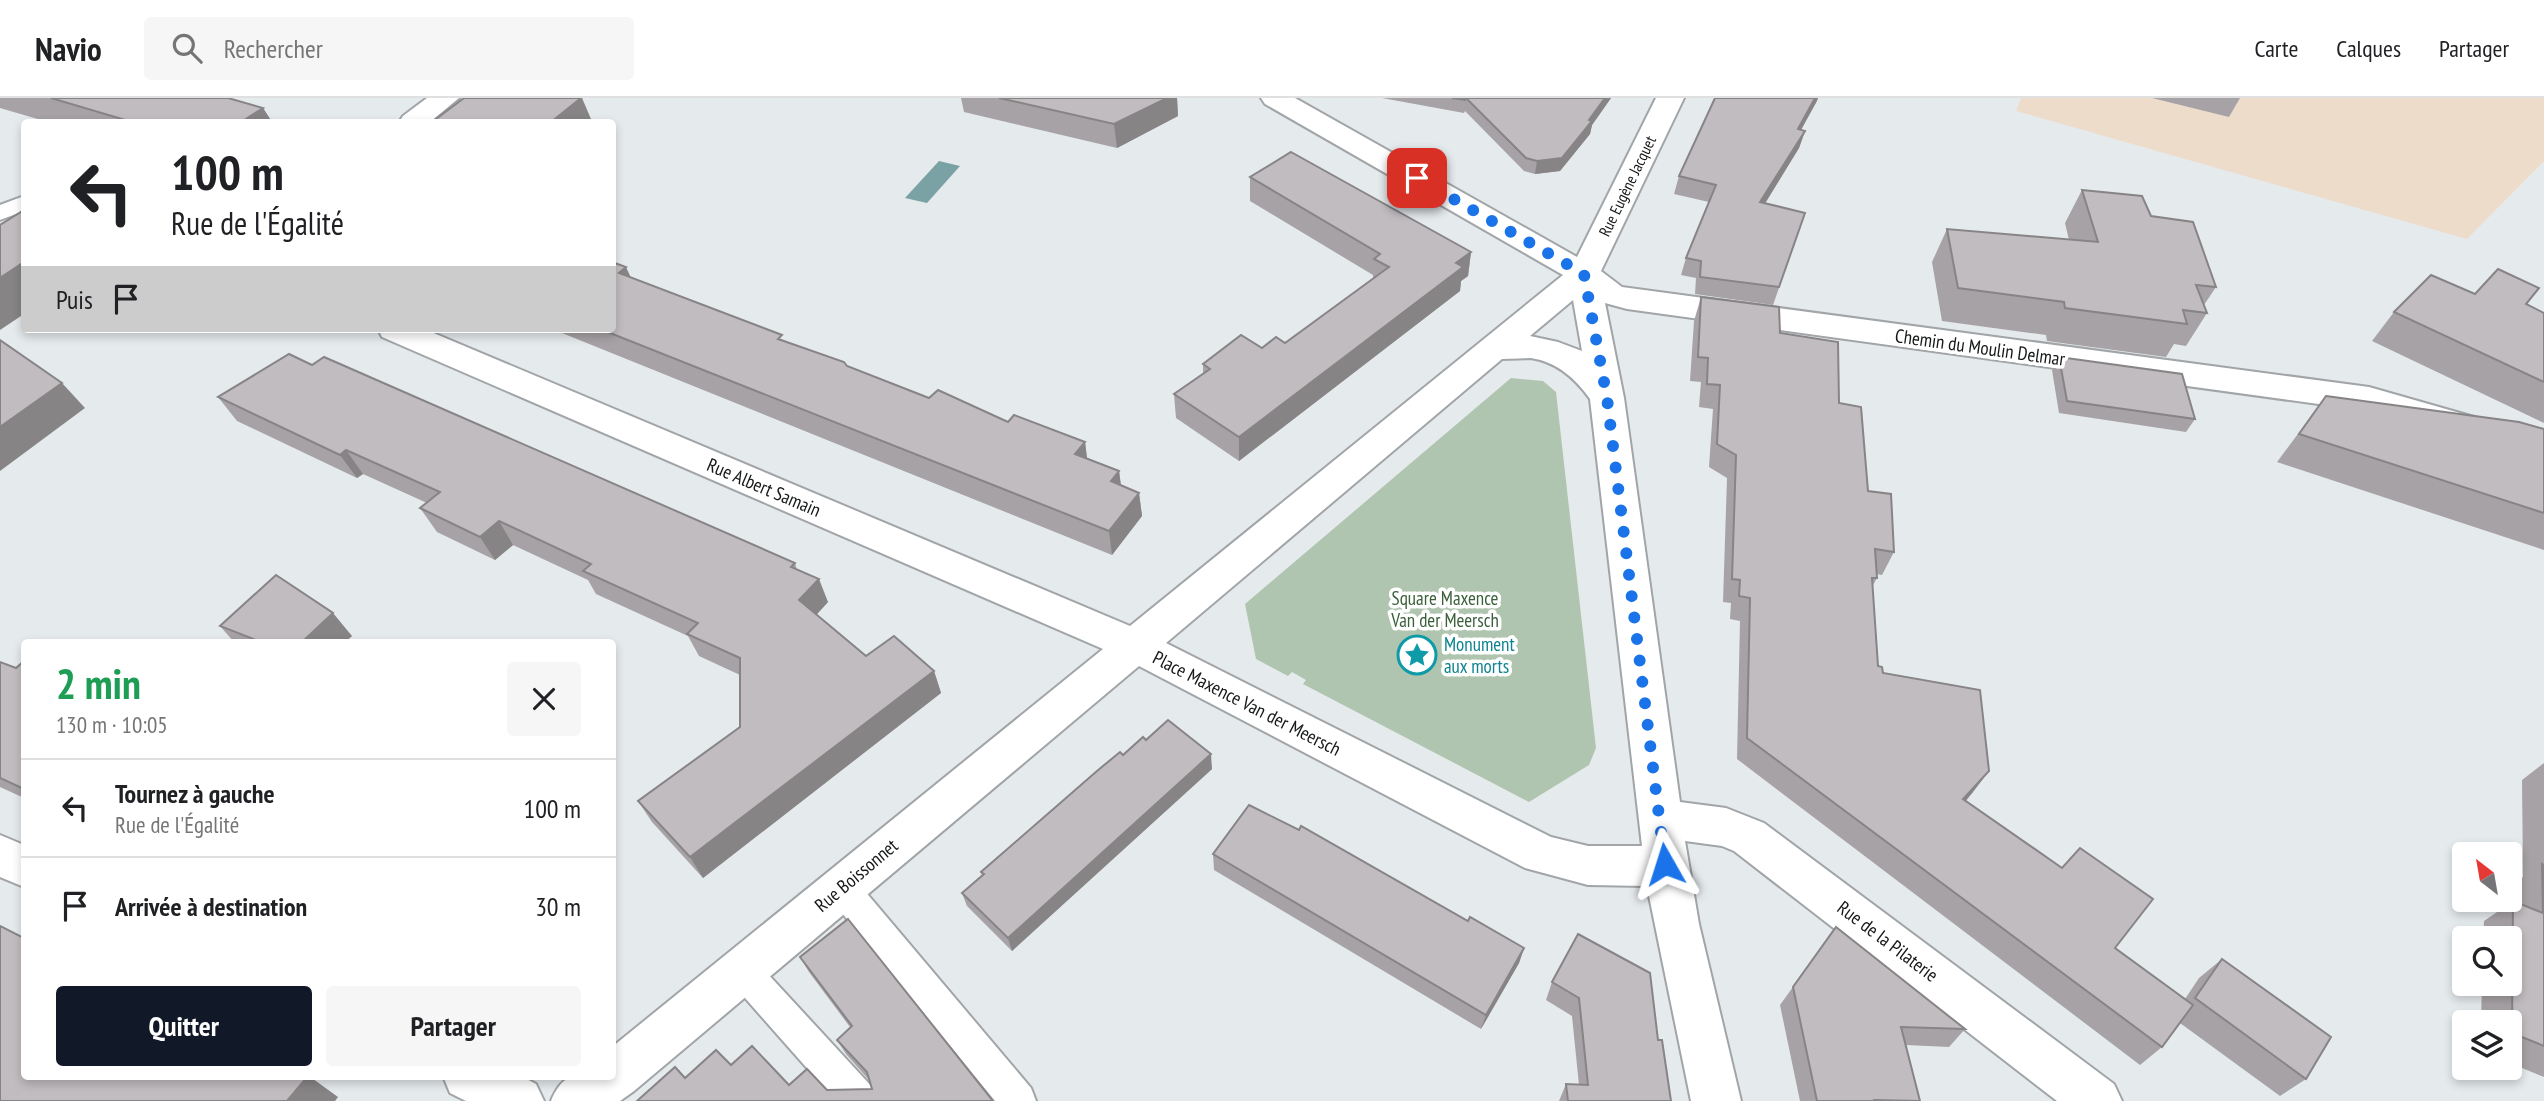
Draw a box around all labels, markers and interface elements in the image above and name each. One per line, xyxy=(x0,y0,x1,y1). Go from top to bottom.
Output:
search box xyxy=(144,17,634,80)
text: Navio xyxy=(35,27,102,70)
icon: search xyxy=(168,29,206,67)
text: Rechercher xyxy=(224,32,323,65)
text: Carte xyxy=(2255,33,2298,64)
text: Calques xyxy=(2336,33,2401,64)
text: Partager xyxy=(2439,33,2509,64)
street label: Rue Eugène Jacquet xyxy=(1594,132,1660,240)
text: 100 m xyxy=(171,140,284,204)
icon: left xyxy=(56,147,147,238)
pin xyxy=(1387,148,1447,208)
icon: arrive xyxy=(1398,159,1436,197)
text: Rue de l'Égalité xyxy=(171,202,344,244)
icon: arrive xyxy=(107,280,145,318)
text: Puis xyxy=(56,283,93,316)
street label: Chemin du Moulin Delmar xyxy=(1894,323,2067,371)
street label: Rue Albert Samain xyxy=(703,452,825,522)
park label: Square Maxence Van der Meersch xyxy=(1390,586,1499,632)
place label: Monument aux morts xyxy=(1444,632,1515,678)
place icon: Monument aux morts xyxy=(1396,634,1438,676)
street label: Place Maxence Van der Meersch xyxy=(1149,645,1345,761)
text: 2 min xyxy=(56,656,141,711)
button: close xyxy=(507,662,581,736)
text: 130 m · 10:05 xyxy=(56,710,168,739)
text: Tournez à gauche xyxy=(115,777,275,810)
icon: left xyxy=(56,789,94,827)
text: 100 m xyxy=(523,792,581,825)
text: Rue de l'Égalité xyxy=(115,810,239,839)
position arrow xyxy=(1628,827,1702,901)
street label: Rue Boissonnet xyxy=(809,833,903,917)
north arrow xyxy=(2452,842,2522,912)
map controls xyxy=(2452,842,2522,1080)
icon: arrive xyxy=(56,887,94,925)
text: Arrivée à destination xyxy=(115,890,307,923)
text: 30 m xyxy=(535,890,581,923)
street label: Rue de la Pilaterie xyxy=(1833,895,1943,987)
button: search xyxy=(2452,926,2522,996)
button: Quitter xyxy=(56,986,312,1066)
button: Partager xyxy=(326,986,581,1066)
button: layers xyxy=(2452,1010,2522,1080)

